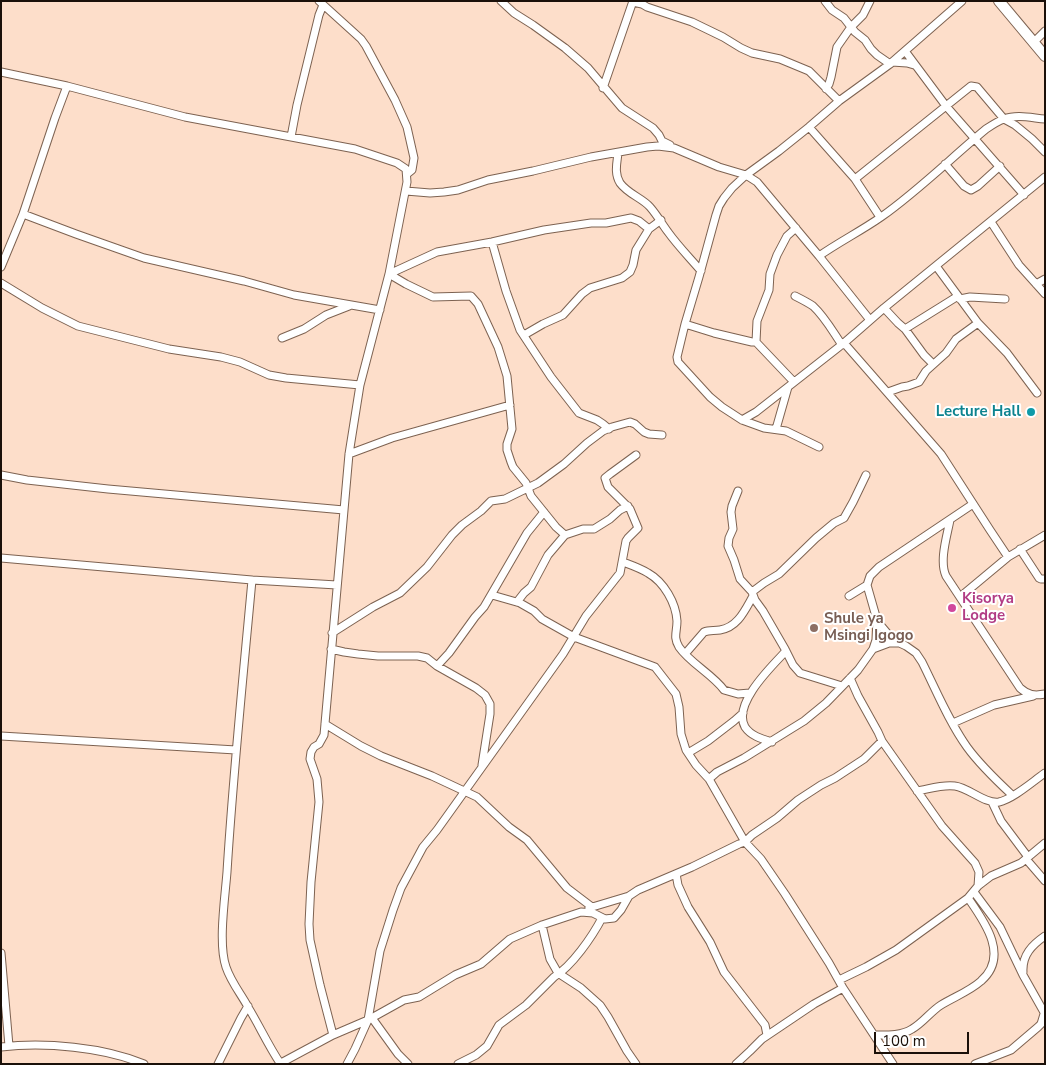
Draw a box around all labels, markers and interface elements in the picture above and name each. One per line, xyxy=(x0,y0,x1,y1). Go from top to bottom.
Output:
place label: Lecture Hall xyxy=(936,403,1021,421)
marker: Lecture Hall xyxy=(1025,406,1037,418)
place label: Kisorya Lodge xyxy=(962,590,1014,625)
marker: Kisorya Lodge xyxy=(946,602,958,614)
place label: Shule ya Msingi Igogo xyxy=(824,610,913,645)
marker: Shule ya Msingi Igogo xyxy=(808,622,820,634)
scale bar xyxy=(876,1022,971,1054)
text: 100 m xyxy=(882,1031,926,1051)

